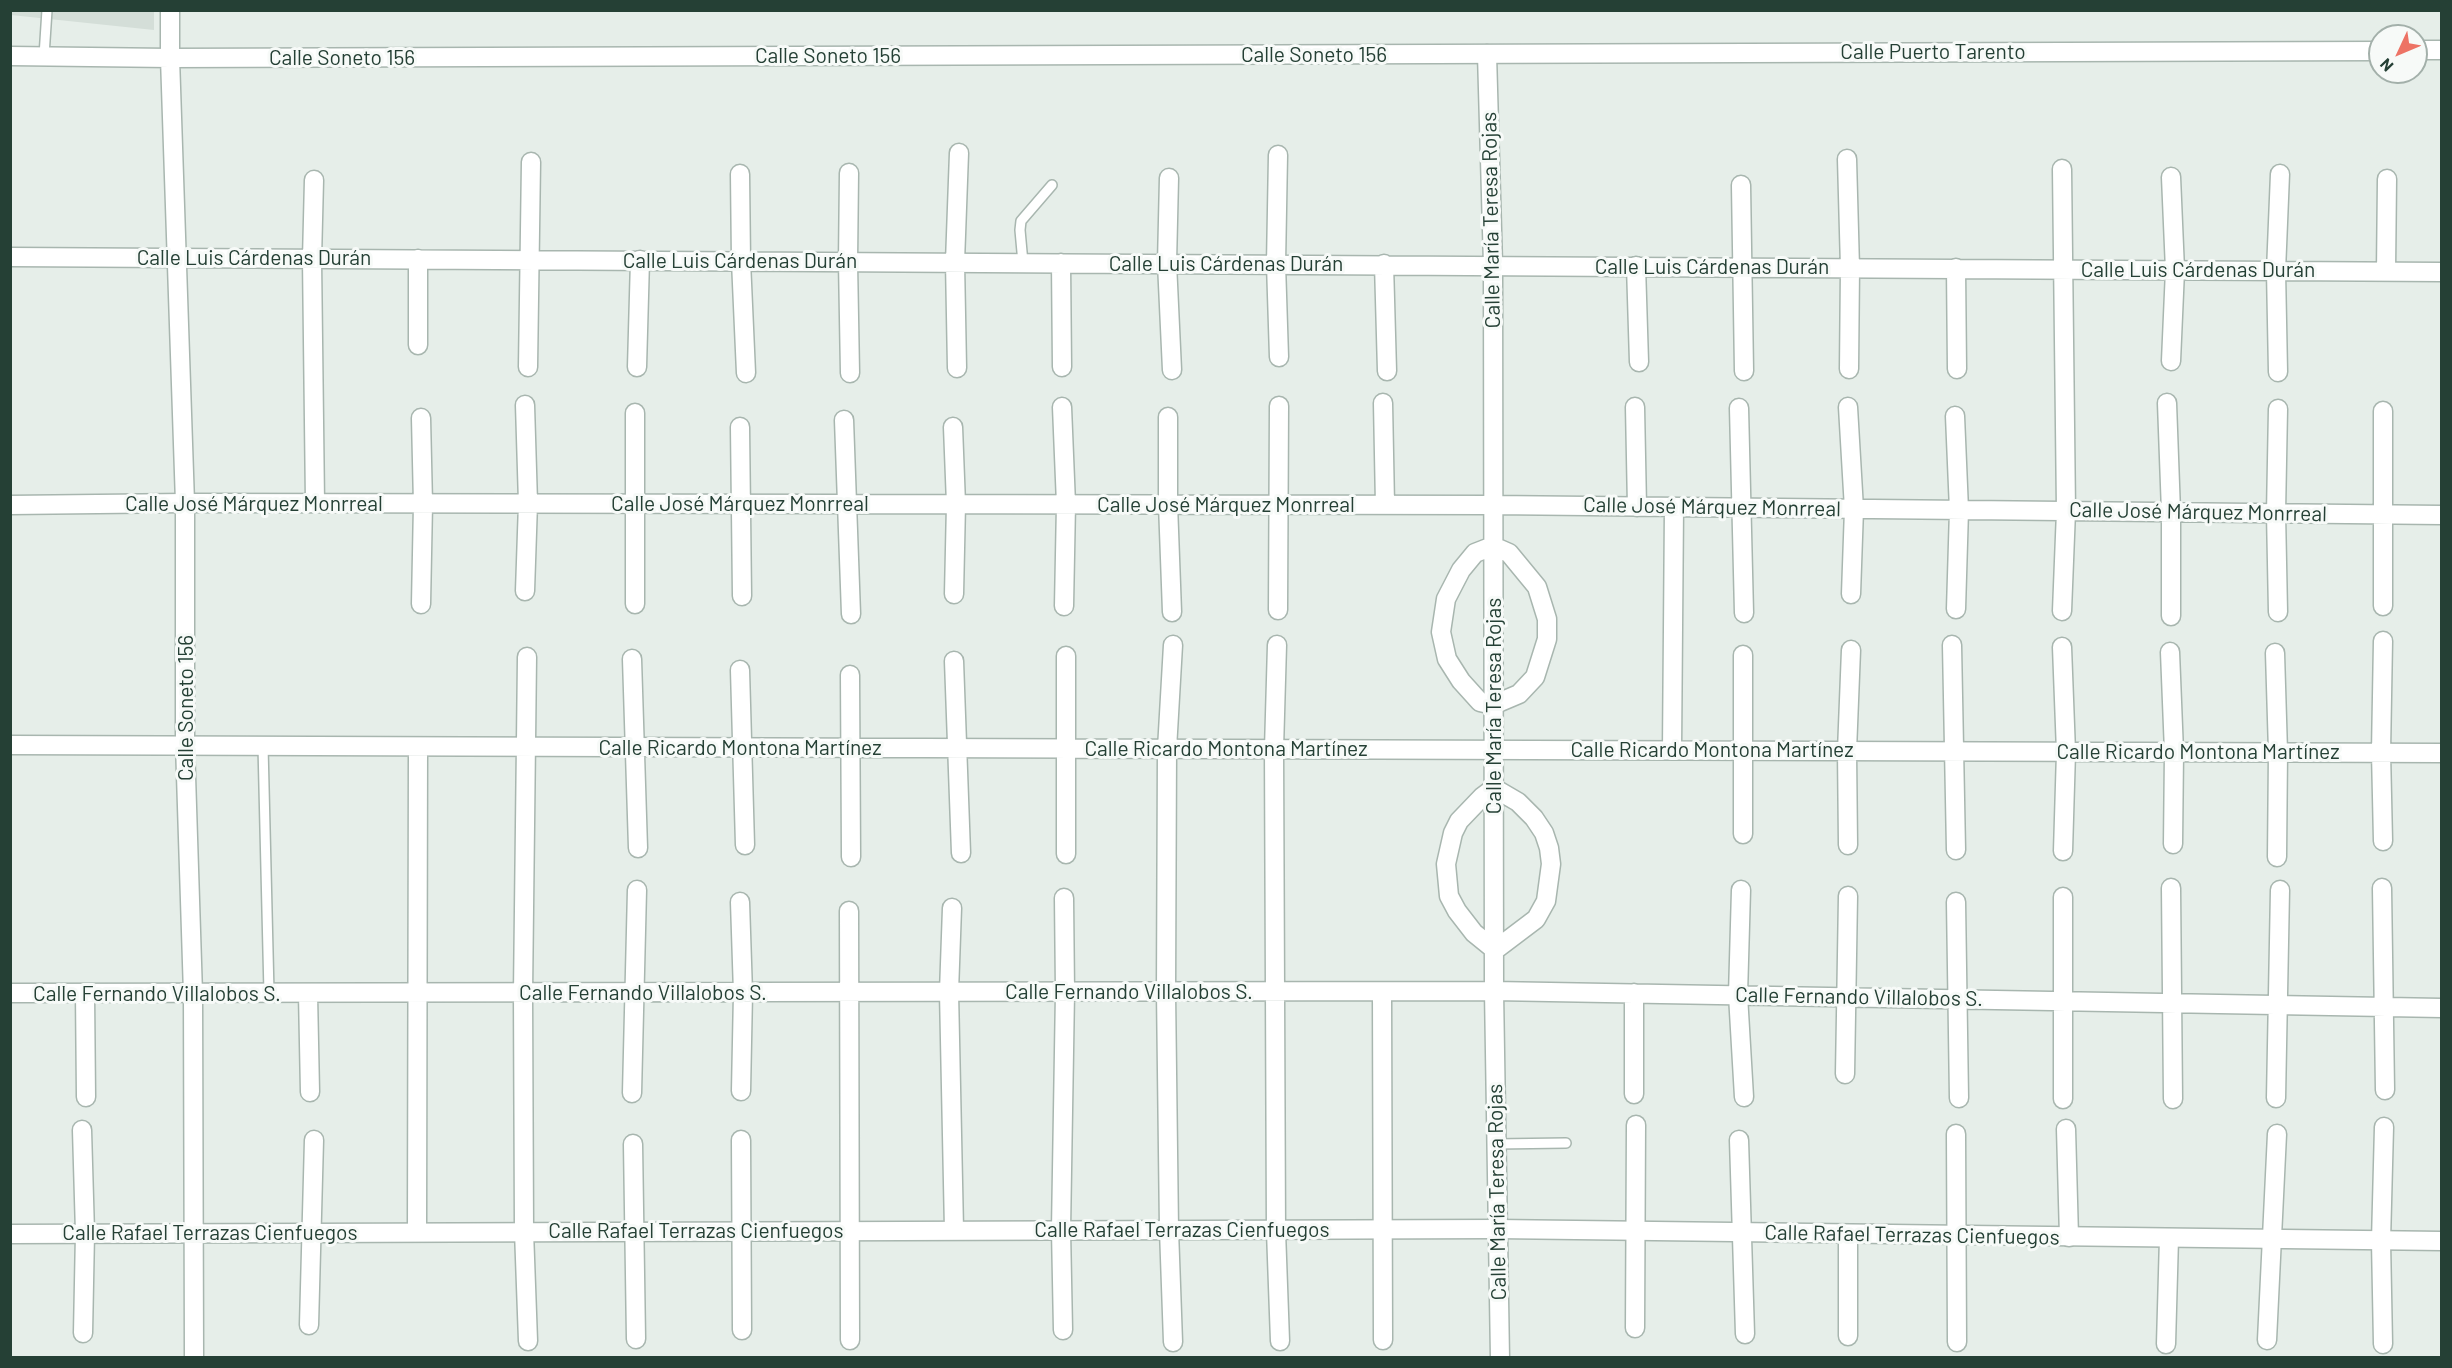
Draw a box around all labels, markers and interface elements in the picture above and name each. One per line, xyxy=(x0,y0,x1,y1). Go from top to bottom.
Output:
north arrow xyxy=(2368,24,2428,84)
street label: Calle Puerto Tarento xyxy=(1840,39,2026,65)
street label: Calle Soneto 156 xyxy=(1241,42,1387,68)
street label: Calle Soneto 156 xyxy=(755,43,901,69)
street label: Calle Soneto 156 xyxy=(269,45,415,71)
text: N xyxy=(2376,55,2397,76)
street label: Calle María Teresa Rojas xyxy=(1477,111,1505,329)
street label: Calle Luis Cárdenas Durán xyxy=(137,245,371,271)
street label: Calle Luis Cárdenas Durán xyxy=(623,248,857,274)
street label: Calle Luis Cárdenas Durán xyxy=(1109,251,1343,277)
street label: Calle Luis Cárdenas Durán xyxy=(1595,254,1829,280)
street label: Calle Luis Cárdenas Durán xyxy=(2081,257,2315,283)
street label: Calle José Márquez Monrreal xyxy=(125,491,383,517)
street label: Calle José Márquez Monrreal xyxy=(611,491,869,517)
street label: Calle José Márquez Monrreal xyxy=(1097,492,1355,518)
street label: Calle José Márquez Monrreal xyxy=(1583,492,1841,522)
street label: Calle José Márquez Monrreal xyxy=(2069,497,2327,527)
street label: Calle María Teresa Rojas xyxy=(1481,598,1507,814)
street label: Calle Soneto 156 xyxy=(173,635,199,781)
street label: Calle Ricardo Montona Martínez xyxy=(598,735,882,761)
street label: Calle Ricardo Montona Martínez xyxy=(1084,736,1368,762)
street label: Calle Ricardo Montona Martínez xyxy=(1570,737,1854,763)
street label: Calle Ricardo Montona Martínez xyxy=(2056,739,2340,765)
street label: Calle Fernando Villalobos S. xyxy=(1005,979,1253,1005)
street label: Calle Fernando Villalobos S. xyxy=(519,980,767,1006)
street label: Calle Fernando Villalobos S. xyxy=(33,981,281,1007)
street label: Calle Fernando Villalobos S. xyxy=(1735,982,1983,1012)
street label: Calle María Teresa Rojas xyxy=(1483,1083,1511,1301)
street label: Calle Rafael Terrazas Cienfuegos xyxy=(1034,1217,1330,1243)
street label: Calle Rafael Terrazas Cienfuegos xyxy=(548,1218,844,1244)
street label: Calle Rafael Terrazas Cienfuegos xyxy=(62,1220,358,1246)
street label: Calle Rafael Terrazas Cienfuegos xyxy=(1764,1220,2060,1250)

